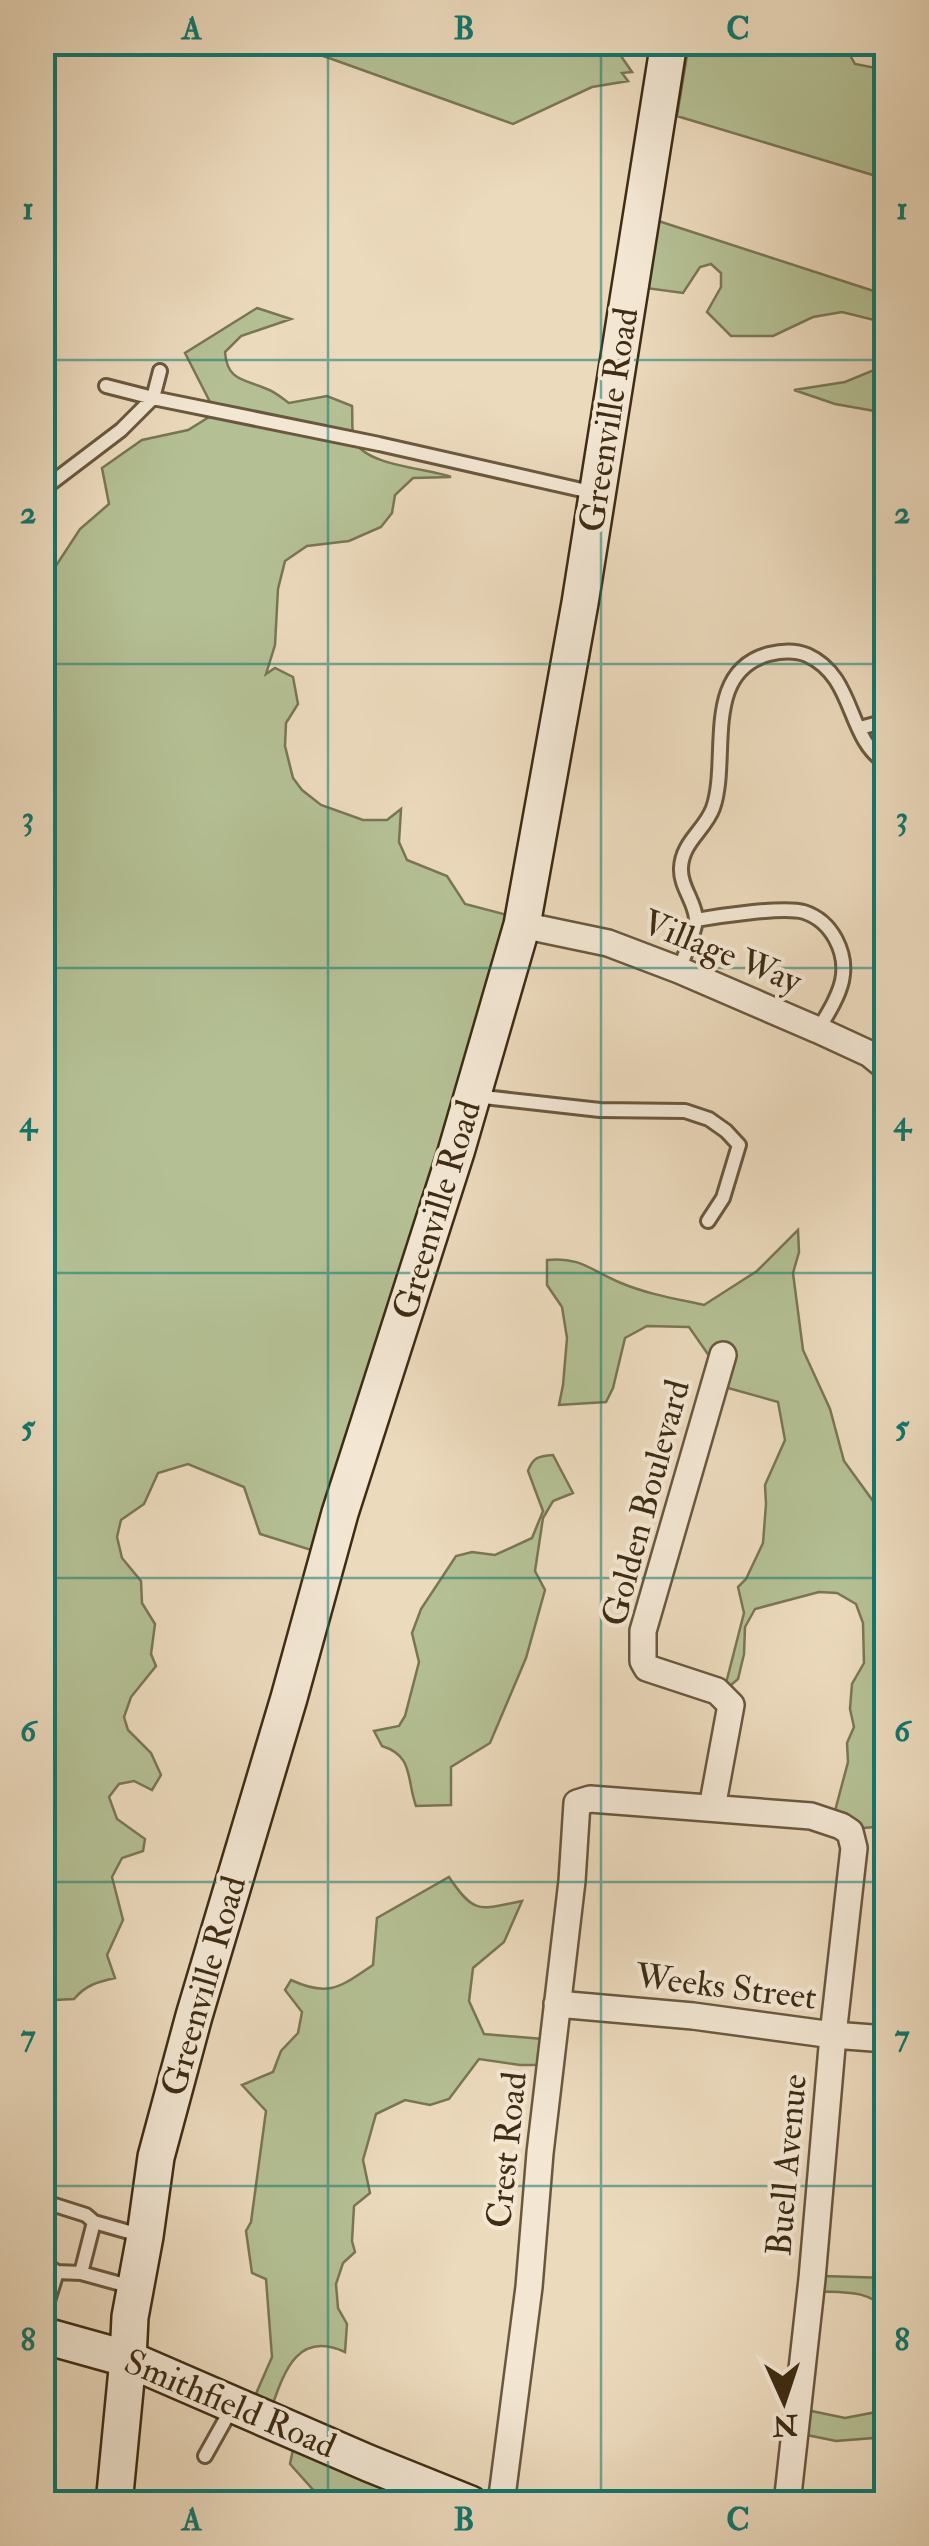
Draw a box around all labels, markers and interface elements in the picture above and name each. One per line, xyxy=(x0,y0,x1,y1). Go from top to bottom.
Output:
text: A xyxy=(180,9,203,49)
text: B xyxy=(454,9,474,49)
text: C xyxy=(726,9,750,49)
text: 1 xyxy=(22,189,34,229)
text: 1 xyxy=(896,189,908,229)
street label: Greenville Road xyxy=(570,305,648,535)
text: 2 xyxy=(20,493,36,533)
text: 2 xyxy=(894,493,910,533)
text: 3 xyxy=(22,798,34,838)
text: 3 xyxy=(896,798,908,838)
street label: Village Way xyxy=(636,900,808,1004)
street label: Greenville Road xyxy=(383,1095,491,1325)
text: 4 xyxy=(18,1102,38,1142)
text: 4 xyxy=(892,1102,912,1142)
street label: Golden Boulevard xyxy=(592,1375,700,1631)
text: 5 xyxy=(21,1407,36,1447)
text: 5 xyxy=(895,1407,910,1447)
text: 6 xyxy=(20,1711,39,1751)
text: 6 xyxy=(894,1711,913,1751)
street label: Greenville Road xyxy=(152,1871,256,2101)
street label: Weeks Street xyxy=(632,1954,819,2020)
text: 7 xyxy=(21,2016,36,2056)
text: 7 xyxy=(895,2016,910,2056)
street label: Crest Road xyxy=(477,2070,537,2230)
street label: Buell Avenue xyxy=(757,2072,817,2258)
text: 8 xyxy=(20,2320,36,2360)
text: 8 xyxy=(894,2320,910,2360)
street label: Smithfield Road xyxy=(117,2340,343,2468)
north arrow xyxy=(734,2351,834,2451)
text: N xyxy=(771,2406,800,2443)
text: A xyxy=(180,2500,203,2540)
text: B xyxy=(454,2500,474,2540)
text: C xyxy=(726,2500,750,2540)

